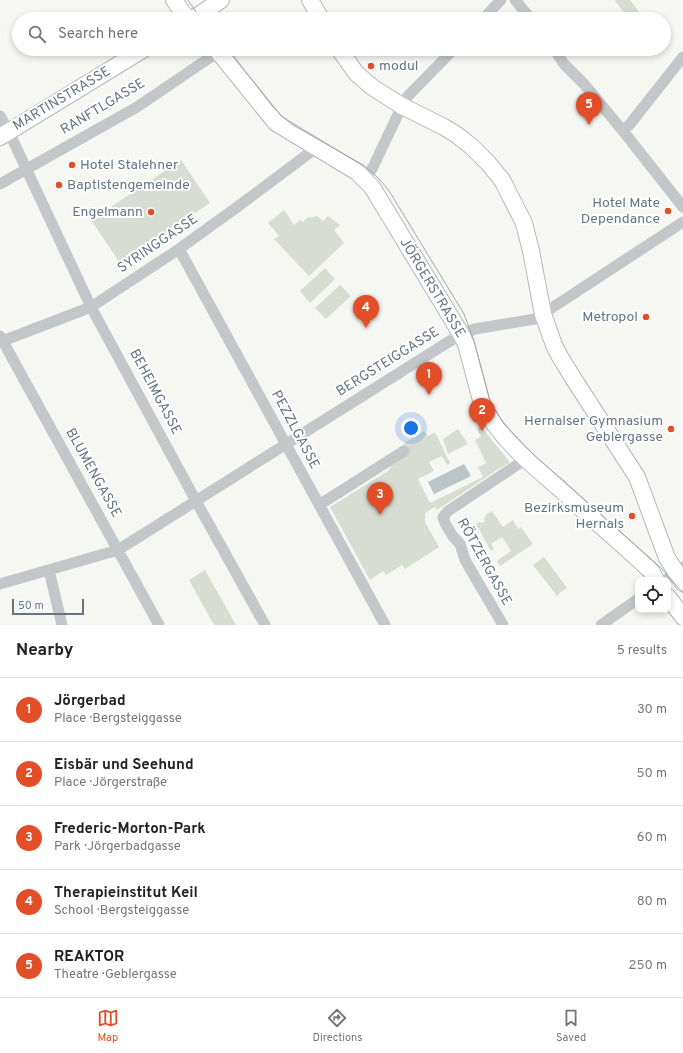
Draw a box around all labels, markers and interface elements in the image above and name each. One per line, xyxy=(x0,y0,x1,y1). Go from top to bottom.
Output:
search box xyxy=(12,12,671,56)
icon: search xyxy=(26,23,48,45)
text: Search here xyxy=(58,25,138,44)
place label: modul xyxy=(379,58,419,75)
marker: modul xyxy=(366,61,376,71)
street label: MARTINSTRASSE xyxy=(10,63,114,135)
street label: RANFTLGASSE xyxy=(58,75,148,139)
pin: 5 xyxy=(576,92,602,125)
place label: Hotel Stalehner xyxy=(80,157,179,174)
marker: Hotel Stalehner xyxy=(67,160,77,170)
place label: Baptistengemeinde xyxy=(67,177,190,194)
marker: Baptistengemeinde xyxy=(54,180,64,190)
place label: Hotel Mate Dependance xyxy=(581,195,660,228)
place label: Engelmann xyxy=(72,204,143,221)
marker: Hotel Mate Dependance xyxy=(663,206,673,216)
marker: Engelmann xyxy=(146,207,156,217)
street label: SYRINGGASSE xyxy=(115,211,201,277)
street label: JÖRGERSTRASSE xyxy=(395,234,469,341)
pin: 4 xyxy=(353,295,379,328)
place label: Metropol xyxy=(582,309,638,326)
marker: Metropol xyxy=(641,312,651,322)
street label: BERGSTEIGGASSE xyxy=(333,324,443,400)
street label: BEHEIMGASSE xyxy=(125,346,185,438)
pin: 1 xyxy=(416,362,442,395)
street label: PEZZLGASSE xyxy=(267,388,323,472)
pin: 2 xyxy=(469,398,495,431)
place label: Hernalser Gymnasium Geblergasse xyxy=(524,413,663,446)
your location xyxy=(401,418,421,438)
marker: Hernalser Gymnasium Geblergasse xyxy=(666,424,676,434)
street label: BLUMENGASSE xyxy=(61,425,125,521)
pin: 3 xyxy=(367,482,393,515)
place label: Bezirksmuseum Hernals xyxy=(524,500,624,533)
marker: Bezirksmuseum Hernals xyxy=(627,511,637,521)
street label: RÖTZERGASSE xyxy=(453,515,516,609)
map controls xyxy=(635,577,671,613)
button: locate xyxy=(635,577,671,613)
scale bar xyxy=(12,597,84,616)
text: 50 m xyxy=(18,599,44,613)
text: Nearby xyxy=(16,640,73,662)
text: 5 results xyxy=(617,643,667,659)
text: Jörgerbad xyxy=(54,692,126,711)
text: 1 xyxy=(26,702,32,718)
text: 30 m xyxy=(637,702,667,718)
text: Place · Bergsteiggasse xyxy=(54,711,182,727)
text: Eisbär und Seehund xyxy=(54,756,194,775)
text: 2 xyxy=(25,766,33,782)
text: 50 m xyxy=(637,766,667,782)
text: Place · Jörgerstraße xyxy=(54,775,167,791)
text: Frederic-Morton-Park xyxy=(54,820,206,839)
text: 3 xyxy=(25,830,33,846)
text: 60 m xyxy=(637,830,667,846)
text: Park · Jörgerbadgasse xyxy=(54,839,181,855)
text: Therapieinstitut Keil xyxy=(54,884,198,903)
text: 4 xyxy=(25,894,33,910)
text: 80 m xyxy=(637,894,667,910)
text: School · Bergsteiggasse xyxy=(54,903,189,919)
text: REAKTOR xyxy=(54,948,124,967)
text: 5 xyxy=(25,958,33,974)
text: 250 m xyxy=(629,958,667,974)
text: Theatre · Geblergasse xyxy=(54,967,177,983)
tab: Map xyxy=(97,1007,119,1045)
tab: Directions xyxy=(312,1007,362,1045)
tab: Saved xyxy=(556,1007,586,1045)

